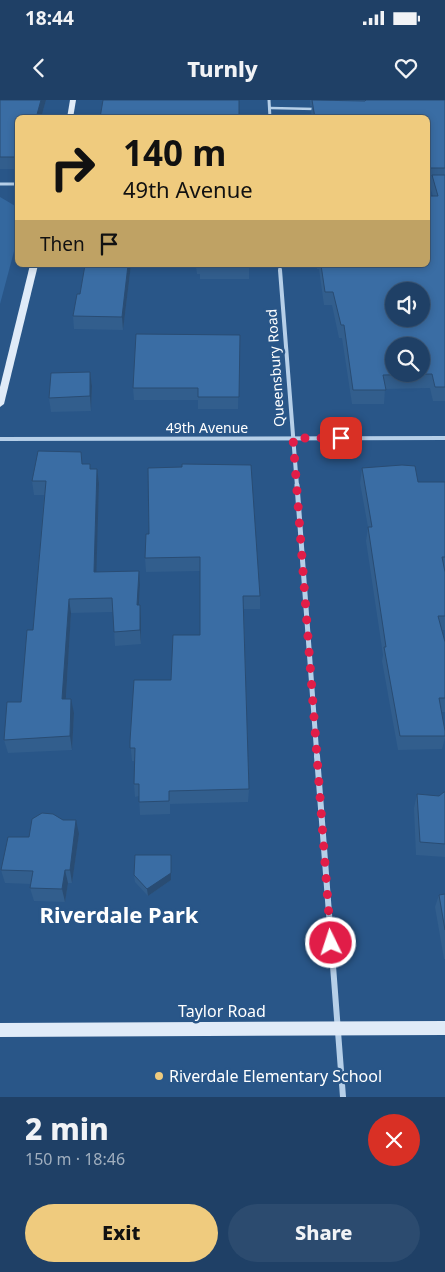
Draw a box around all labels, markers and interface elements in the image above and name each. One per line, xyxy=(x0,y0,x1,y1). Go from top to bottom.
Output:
text: 18:44 xyxy=(25,5,74,31)
text: Turnly xyxy=(187,53,258,83)
icon: back xyxy=(25,54,53,82)
icon: heart xyxy=(392,54,420,82)
text: 140 m xyxy=(123,129,226,176)
icon: right xyxy=(40,135,105,200)
text: 49th Avenue xyxy=(123,174,253,204)
icon: arrive xyxy=(95,230,123,258)
text: Then xyxy=(40,231,85,257)
map controls xyxy=(385,282,430,382)
button: sound xyxy=(385,282,430,327)
street label: Queensbury Road xyxy=(261,308,289,428)
button: search xyxy=(385,337,430,382)
pin xyxy=(320,417,362,459)
street label: 49th Avenue xyxy=(166,418,248,437)
icon: arrive xyxy=(327,424,355,452)
district label: Riverdale Park xyxy=(40,899,199,929)
position arrow xyxy=(304,916,356,968)
street label: Taylor Road xyxy=(178,1000,266,1022)
place label: Riverdale Elementary School xyxy=(169,1065,382,1087)
marker: Riverdale Elementary School xyxy=(153,1070,165,1082)
text: 2 min xyxy=(25,1108,109,1149)
button: close xyxy=(368,1114,420,1166)
text: 150 m · 18:46 xyxy=(25,1148,125,1170)
button: Exit xyxy=(25,1204,218,1262)
button: Share xyxy=(228,1204,420,1262)

